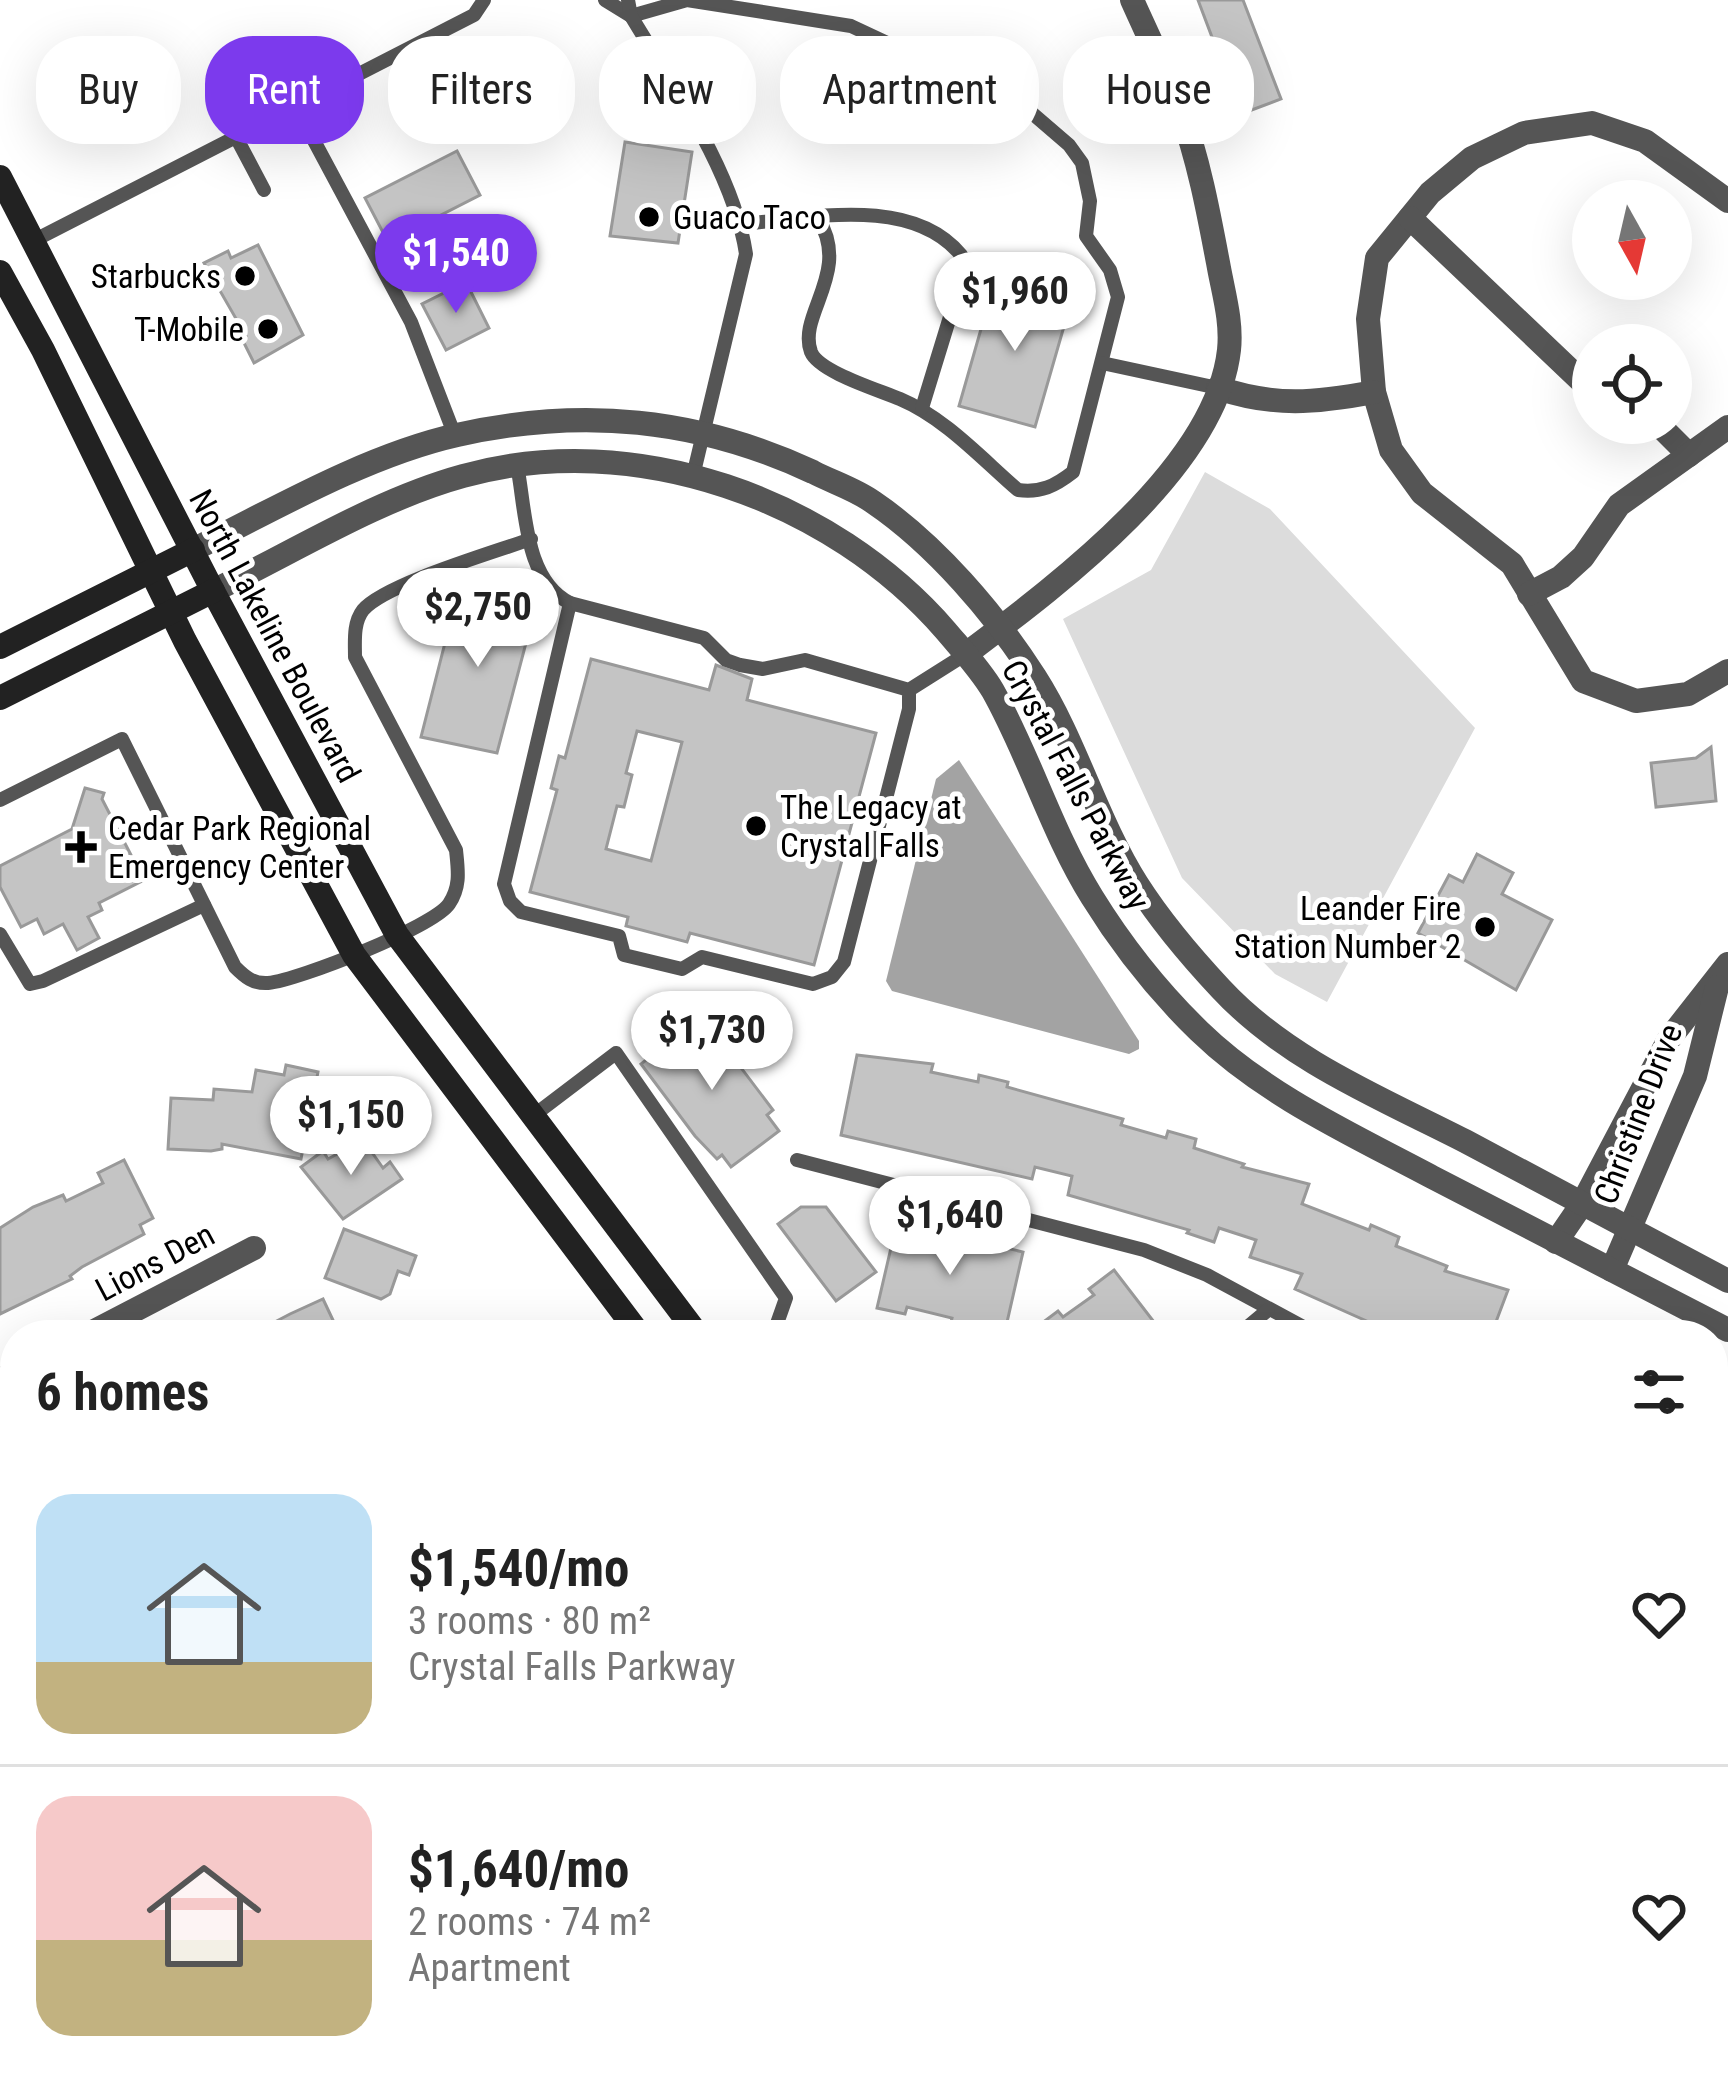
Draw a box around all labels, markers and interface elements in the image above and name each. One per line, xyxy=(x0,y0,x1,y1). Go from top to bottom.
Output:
chip: Buy xyxy=(36,36,181,144)
chip: Rent xyxy=(205,36,364,144)
chip: Filters xyxy=(388,36,575,144)
chip: New xyxy=(599,36,756,144)
chip: Apartment xyxy=(780,36,1039,144)
chip: House xyxy=(1063,36,1254,144)
north arrow xyxy=(1572,180,1692,300)
map controls xyxy=(1572,180,1692,444)
place label: Guaco Taco xyxy=(673,198,826,237)
marker: Guaco Taco xyxy=(636,204,662,230)
pin: $1,540 xyxy=(358,214,554,316)
text: $1,540 xyxy=(402,230,510,276)
pin: $1,960 xyxy=(917,252,1113,354)
place label: Starbucks xyxy=(91,257,221,296)
marker: Starbucks xyxy=(232,263,258,289)
text: $1,960 xyxy=(961,268,1069,314)
place label: T-Mobile xyxy=(134,310,244,349)
marker: T-Mobile xyxy=(255,316,281,342)
button: locate xyxy=(1572,324,1692,444)
street label: North Lakeline Boulevard xyxy=(181,483,369,789)
pin: $2,750 xyxy=(380,568,576,670)
text: $2,750 xyxy=(424,584,532,630)
street label: Crystal Falls Parkway xyxy=(994,654,1158,917)
place label: The Legacy at Crystal Falls xyxy=(780,788,962,865)
place label: Cedar Park Regional Emergency Center xyxy=(108,809,371,886)
marker: The Legacy at Crystal Falls xyxy=(743,813,769,839)
marker: Cedar Park Regional Emergency Center xyxy=(65,831,97,863)
place label: Leander Fire Station Number 2 xyxy=(1234,889,1461,966)
marker: Leander Fire Station Number 2 xyxy=(1472,914,1498,940)
pin: $1,730 xyxy=(614,991,810,1093)
text: $1,730 xyxy=(658,1007,766,1053)
street label: Christine Drive xyxy=(1586,1019,1690,1209)
pin: $1,150 xyxy=(253,1076,449,1178)
text: $1,150 xyxy=(297,1092,405,1138)
pin: $1,640 xyxy=(852,1176,1048,1278)
text: $1,640 xyxy=(896,1192,1004,1238)
street label: Lions Den xyxy=(89,1215,221,1309)
icon: filters xyxy=(1626,1359,1692,1425)
text: 6 homes xyxy=(36,1363,209,1422)
text: $1,540/mo xyxy=(408,1539,629,1598)
icon: home xyxy=(132,1542,276,1686)
icon: heart xyxy=(1626,1581,1692,1647)
text: 3 rooms · 80 m² xyxy=(408,1598,651,1644)
text: Crystal Falls Parkway xyxy=(408,1644,735,1690)
text: $1,640/mo xyxy=(408,1840,629,1899)
icon: home xyxy=(132,1844,276,1988)
icon: heart xyxy=(1626,1883,1692,1949)
text: 2 rooms · 74 m² xyxy=(408,1899,651,1945)
text: Apartment xyxy=(408,1945,571,1991)

